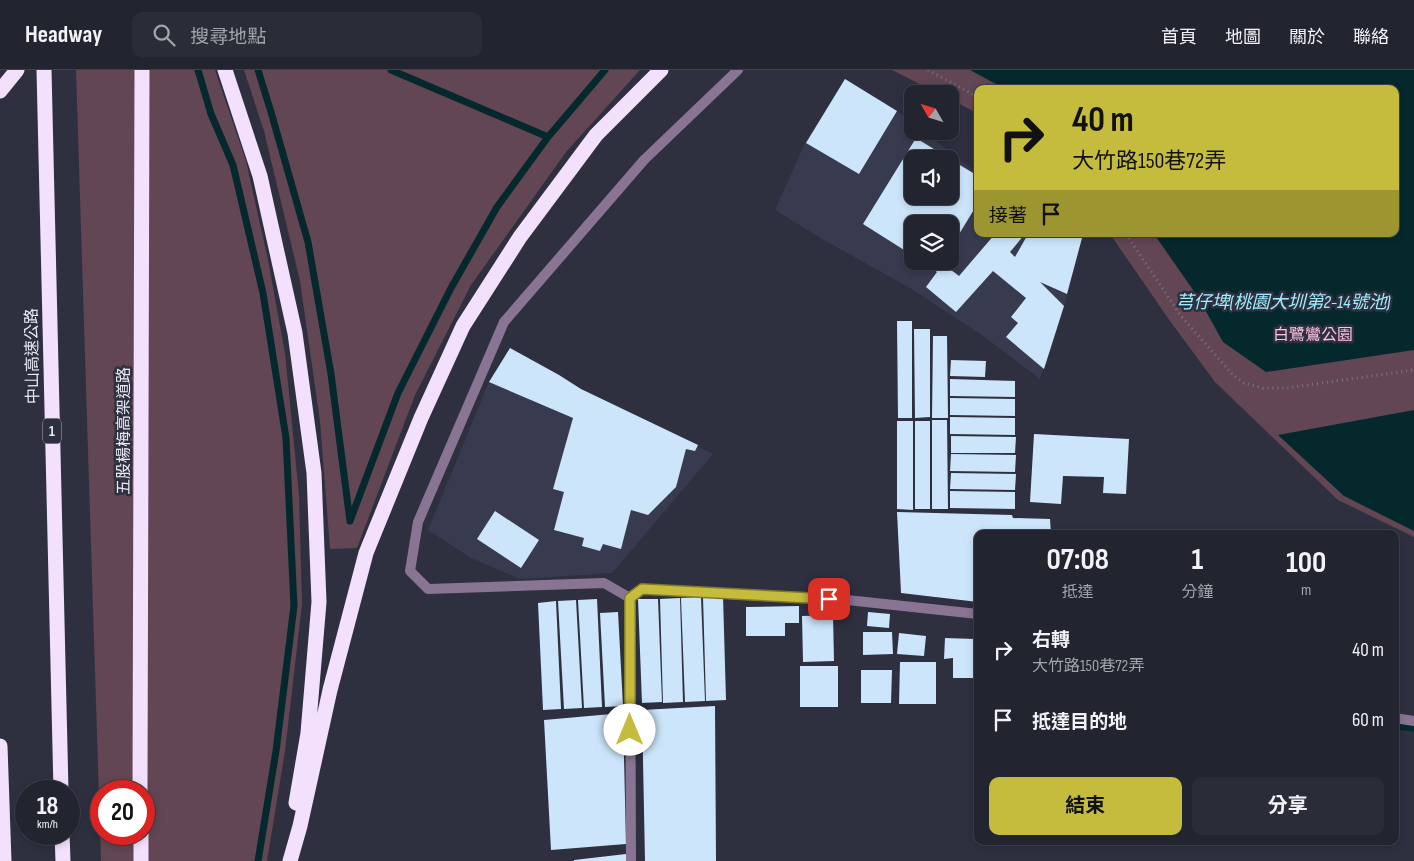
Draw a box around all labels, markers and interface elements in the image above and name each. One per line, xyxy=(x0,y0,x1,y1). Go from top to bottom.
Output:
search box xyxy=(132,12,482,57)
text: Headway xyxy=(25,20,102,49)
icon: search xyxy=(150,21,178,49)
text: 搜尋地點 xyxy=(190,26,266,49)
text: 首頁 xyxy=(1161,27,1197,48)
text: 地圖 xyxy=(1225,27,1261,48)
text: 關於 xyxy=(1289,27,1325,48)
text: 聯絡 xyxy=(1353,27,1389,48)
north arrow xyxy=(904,85,959,140)
map controls xyxy=(904,85,959,270)
text: 40 m xyxy=(1072,99,1134,142)
icon: right xyxy=(989,105,1054,170)
text: 大竹路150巷72弄 xyxy=(1072,148,1226,175)
button: sound xyxy=(904,150,959,205)
icon: arrive xyxy=(1037,200,1065,228)
text: 接著 xyxy=(989,205,1027,228)
button: layers xyxy=(904,215,959,270)
water label: 芎仔埤(桃園大圳第2-14號池) xyxy=(1176,292,1391,313)
street label: 中山高速公路 xyxy=(23,308,43,404)
park label: 白鷺鸞公園 xyxy=(1273,326,1353,345)
street label: 五股楊梅高架道路 xyxy=(115,367,134,495)
road number: 1 xyxy=(43,418,61,444)
text: 07:08 xyxy=(1047,542,1109,578)
text: 1 xyxy=(1192,542,1203,578)
text: 100 xyxy=(1286,545,1326,581)
pin xyxy=(808,578,850,620)
text: m xyxy=(1301,581,1311,600)
text: 抵達 xyxy=(1062,583,1094,602)
text: 分鐘 xyxy=(1181,583,1214,602)
icon: arrive xyxy=(815,585,843,613)
text: 右轉 xyxy=(1032,629,1070,652)
icon: right xyxy=(989,636,1017,664)
text: 40 m xyxy=(1352,639,1384,662)
text: 大竹路150巷72弄 xyxy=(1032,657,1144,676)
position arrow xyxy=(603,703,655,755)
icon: arrive xyxy=(989,706,1017,734)
text: 60 m xyxy=(1352,709,1384,732)
text: 抵達目的地 xyxy=(1032,711,1127,734)
button: 結束 xyxy=(989,777,1182,835)
button: 分享 xyxy=(1192,777,1384,835)
speed limit sign: 20 xyxy=(90,780,155,845)
text: 18 xyxy=(37,791,58,822)
text: km/h xyxy=(37,817,58,832)

